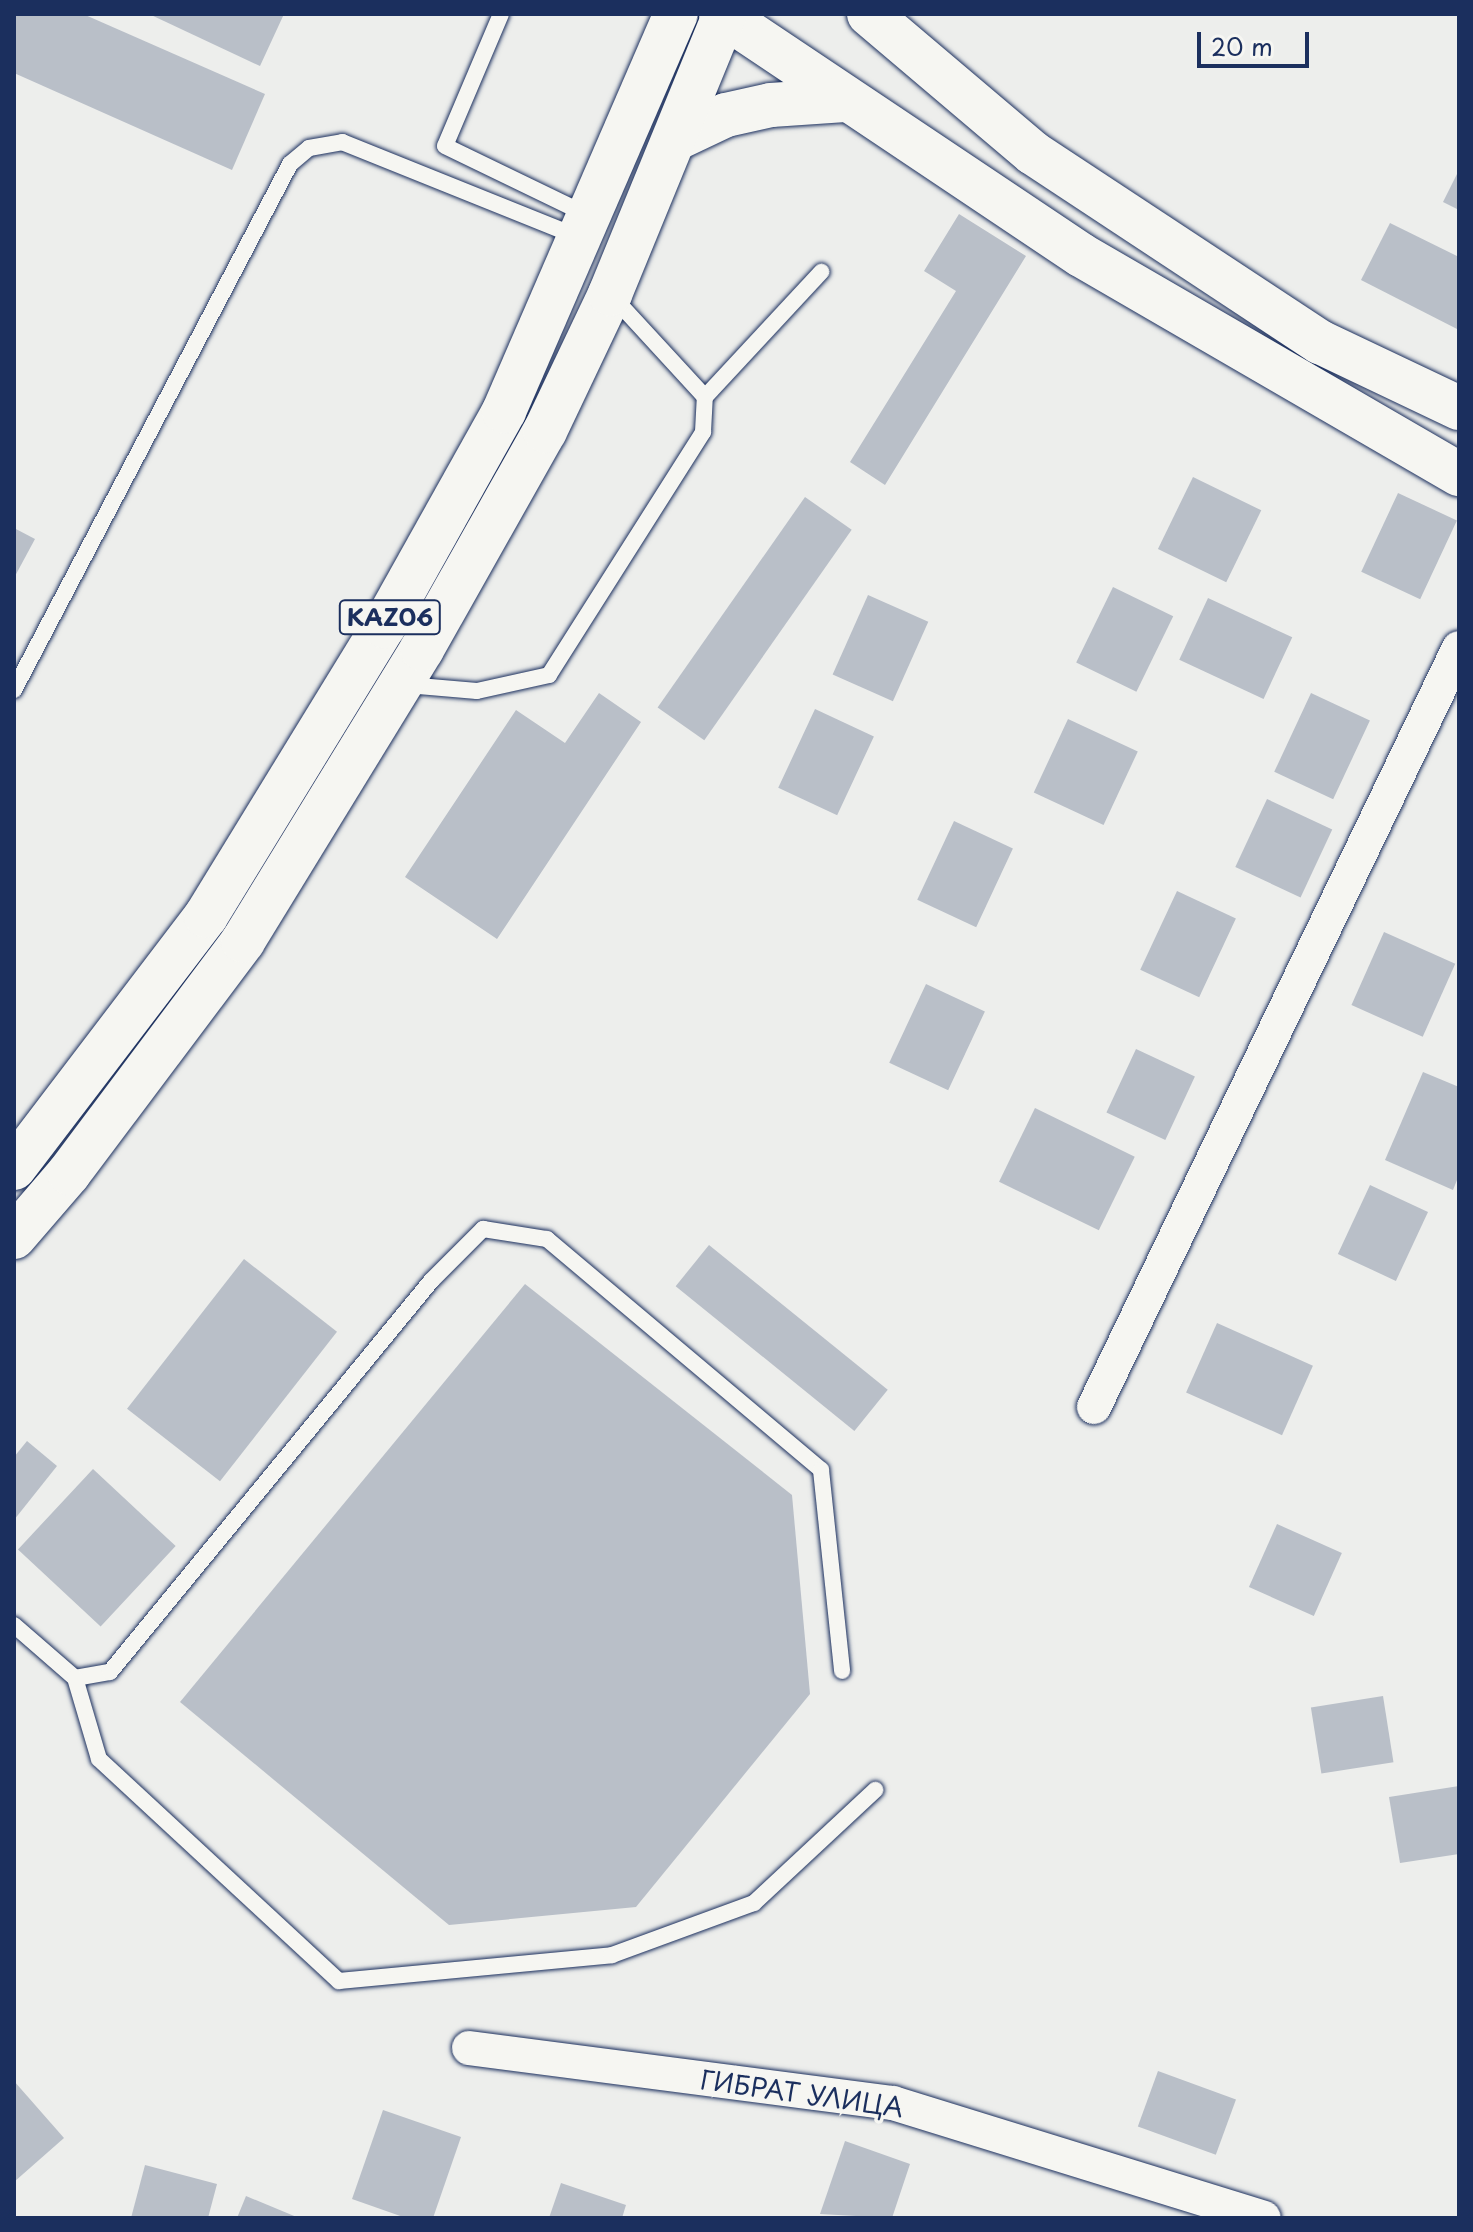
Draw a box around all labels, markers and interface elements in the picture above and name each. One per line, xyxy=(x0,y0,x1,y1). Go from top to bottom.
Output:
scale bar xyxy=(1201,16,1313,66)
text: 20 m xyxy=(1211,28,1273,64)
road number: KАZ06 xyxy=(338,597,442,637)
street label: ГИБРАТ УЛИЦА xyxy=(698,2063,906,2123)

